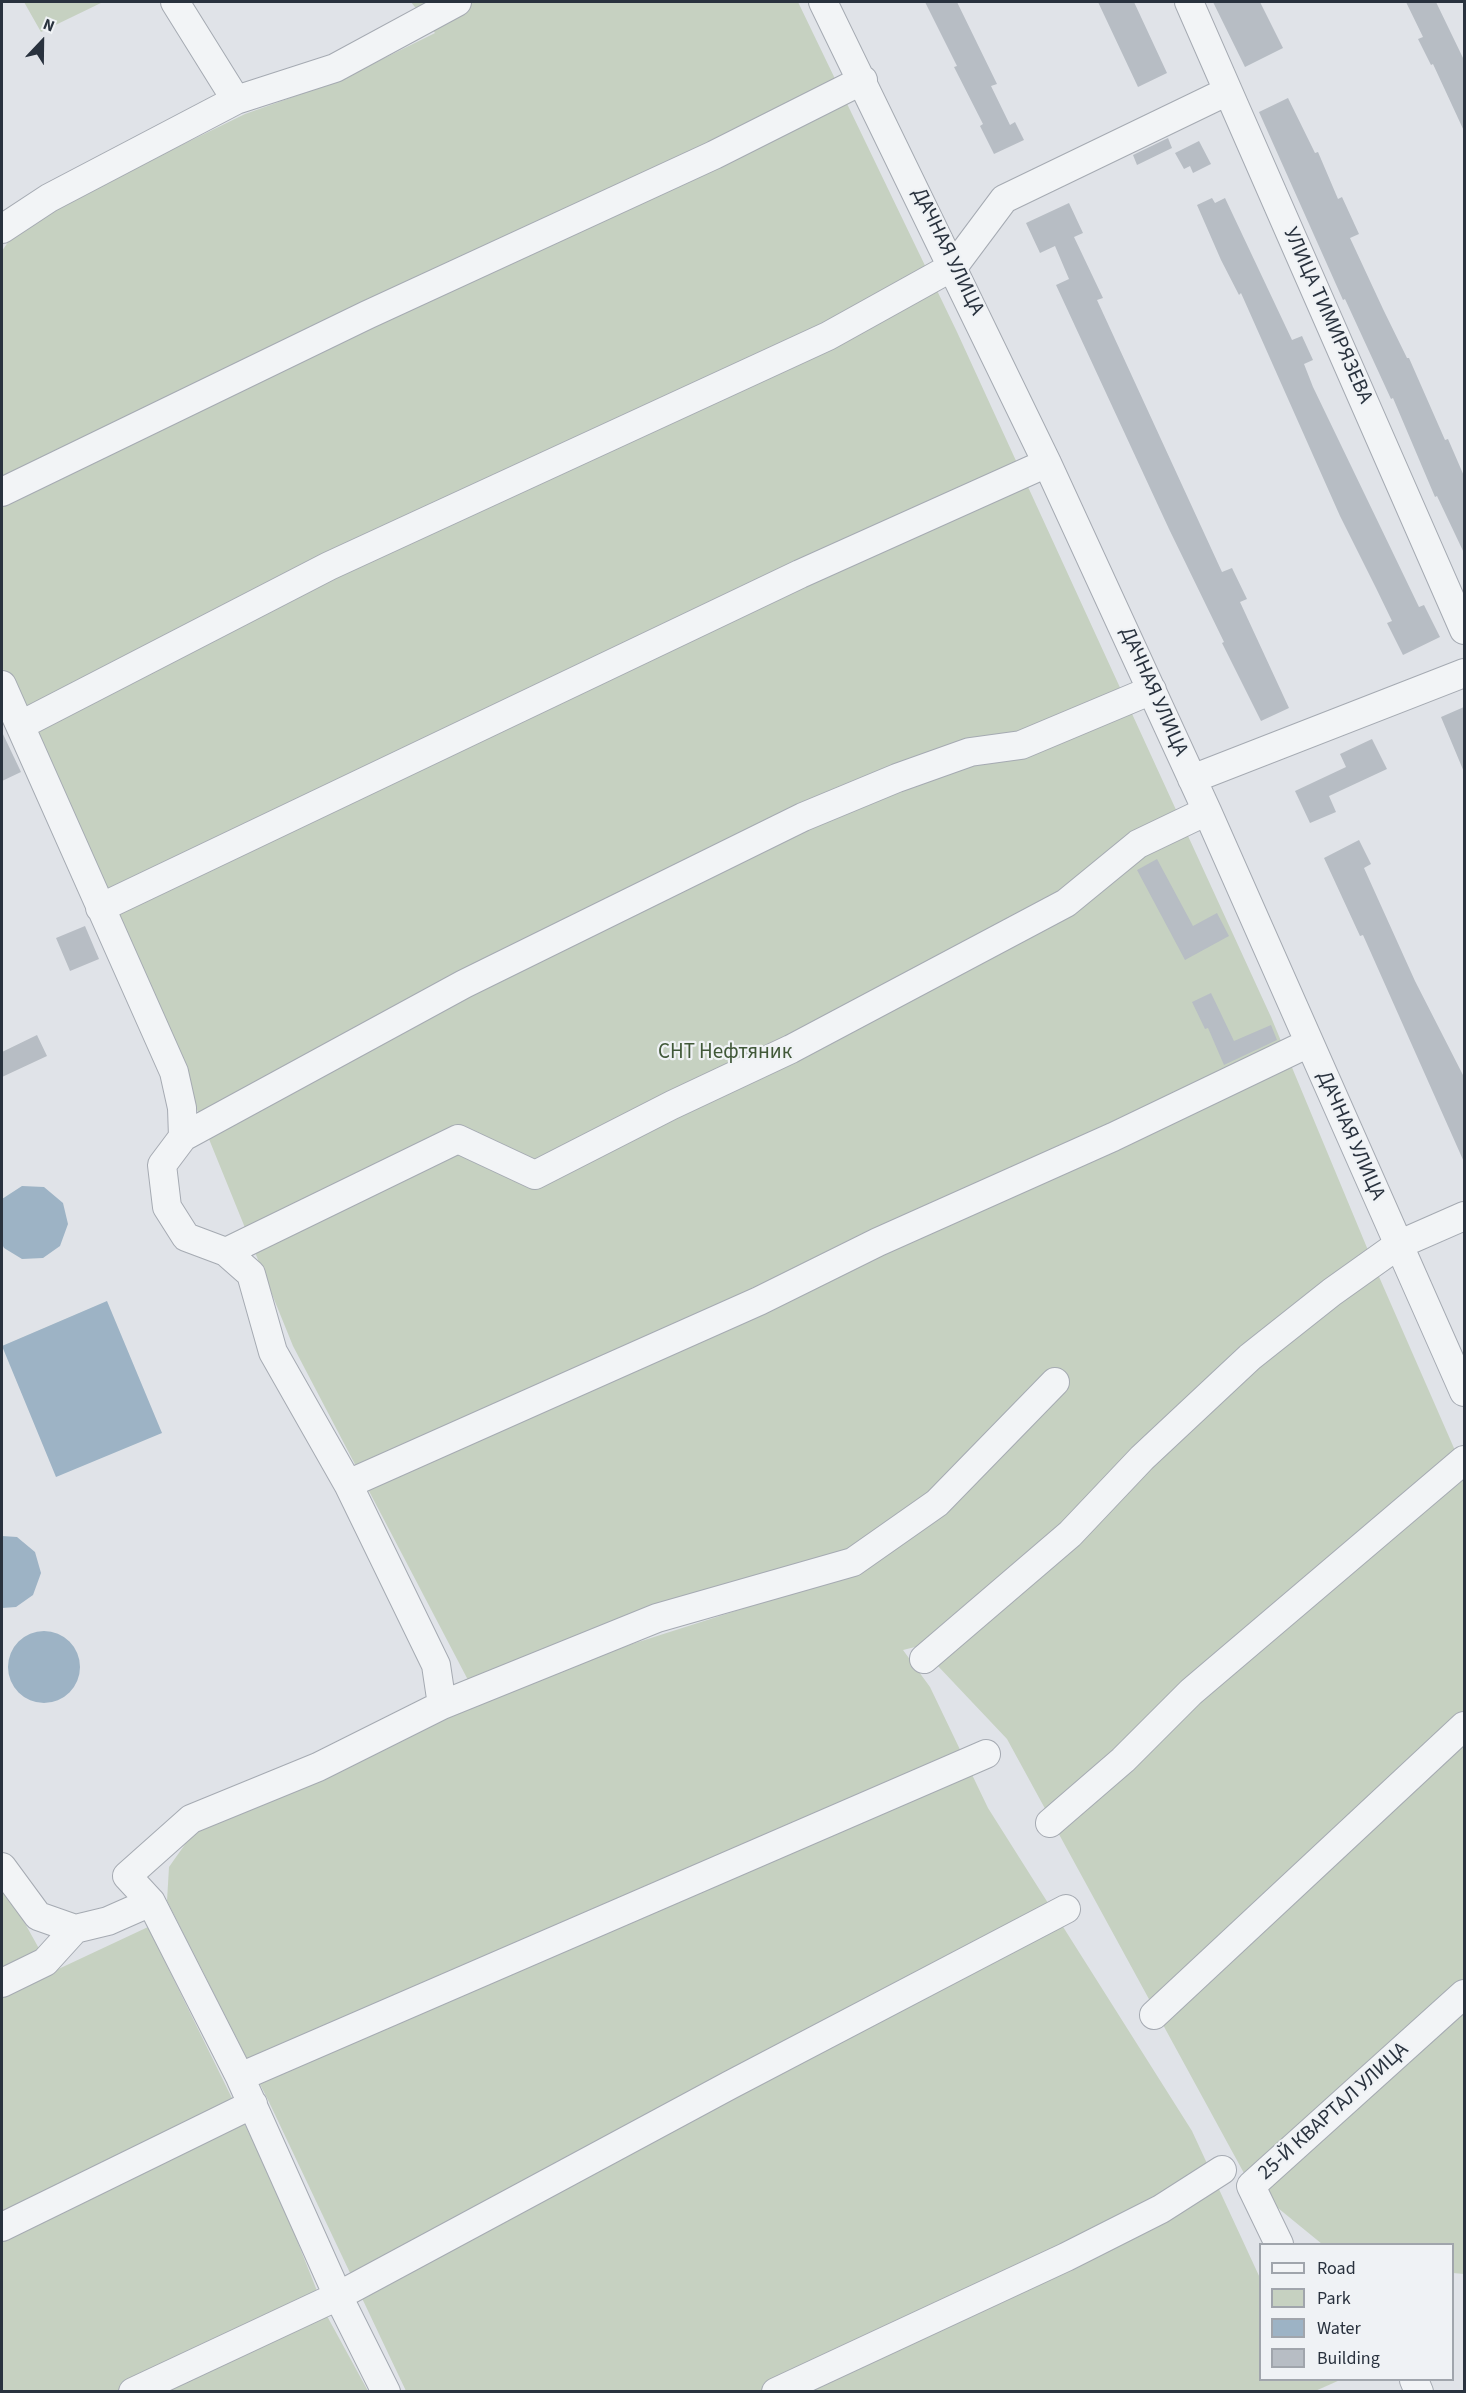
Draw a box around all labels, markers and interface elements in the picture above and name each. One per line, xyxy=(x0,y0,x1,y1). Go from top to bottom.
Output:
north arrow xyxy=(12,12,72,72)
text: N xyxy=(40,13,58,37)
street label: ДАЧНАЯ УЛИЦА xyxy=(905,184,989,320)
street label: УЛИЦА ТИМИРЯЗЕВА xyxy=(1277,224,1377,408)
street label: ДАЧНАЯ УЛИЦА xyxy=(1113,624,1193,760)
park label: СНТ Нефтяник xyxy=(658,1040,792,1066)
street label: ДАЧНАЯ УЛИЦА xyxy=(1310,1068,1390,1204)
street label: 25-Й КВАРТАЛ УЛИЦА xyxy=(1254,2038,1414,2186)
legend xyxy=(1259,2243,1454,2381)
text: Road xyxy=(1317,2256,1356,2281)
text: Park xyxy=(1317,2286,1351,2311)
text: Water xyxy=(1317,2316,1361,2341)
text: Building xyxy=(1317,2346,1380,2371)

